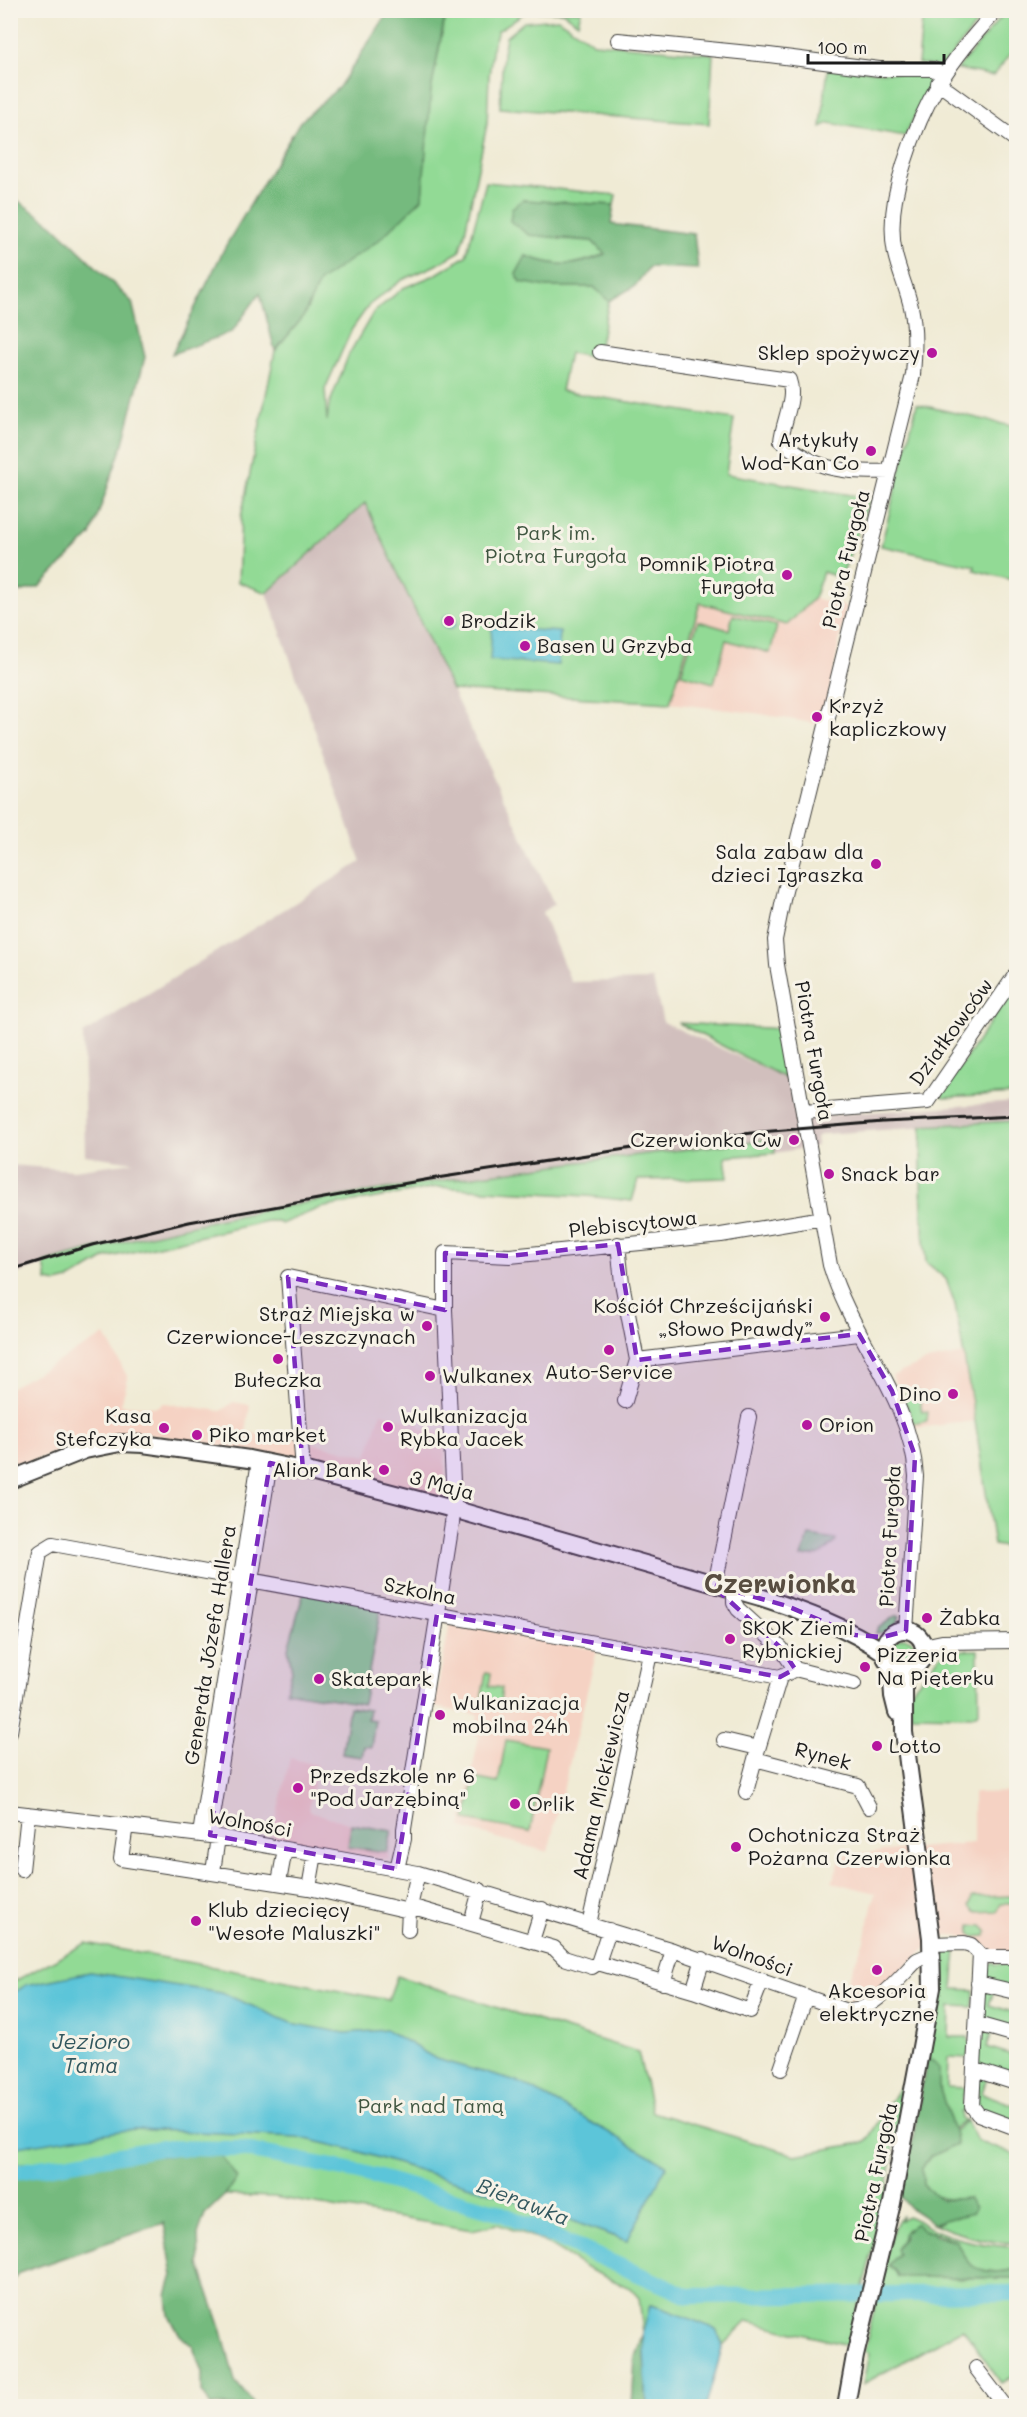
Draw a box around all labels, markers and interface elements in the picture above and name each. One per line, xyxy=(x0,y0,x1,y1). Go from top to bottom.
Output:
scale bar xyxy=(808,27,944,65)
text: 100 m xyxy=(817,35,867,59)
place label: Sklep spożywczy xyxy=(758,339,920,365)
marker: Sklep spożywczy xyxy=(925,346,939,360)
place label: Artykuły Wod-Kan Co xyxy=(740,426,859,475)
marker: Artykuły Wod-Kan Co xyxy=(864,444,878,458)
street label: Piotra Furgoła xyxy=(815,487,875,631)
park label: Park im. Piotra Furgoła xyxy=(485,519,627,568)
place label: Pomnik Piotra Furgoła xyxy=(639,550,775,599)
marker: Pomnik Piotra Furgoła xyxy=(780,568,794,582)
place label: Brodzik xyxy=(461,607,536,633)
marker: Brodzik xyxy=(442,614,456,628)
place label: Basen U Grzyba xyxy=(537,632,693,658)
marker: Basen U Grzyba xyxy=(518,639,532,653)
place label: Krzyż kapliczkowy xyxy=(829,692,947,741)
marker: Krzyż kapliczkowy xyxy=(810,710,824,724)
place label: Sala zabaw dla dzieci Igraszka xyxy=(711,838,864,887)
marker: Sala zabaw dla dzieci Igraszka xyxy=(869,857,883,871)
street label: Działkowców xyxy=(902,972,998,1090)
street label: Piotra Furgoła xyxy=(790,979,840,1123)
place label: Czerwionka Cw xyxy=(630,1126,782,1152)
marker: Czerwionka Cw xyxy=(787,1133,801,1147)
place label: Snack bar xyxy=(841,1160,940,1186)
marker: Snack bar xyxy=(822,1167,836,1181)
street label: Plebiscytowa xyxy=(567,1203,698,1243)
place label: Kościół Chrześcijański „Słowo Prawdy” xyxy=(594,1292,813,1341)
place label: Straż Miejska w Czerwionce-Leszczynach xyxy=(166,1300,415,1349)
marker: Kościół Chrześcijański „Słowo Prawdy” xyxy=(818,1310,832,1324)
marker: Straż Miejska w Czerwionce-Leszczynach xyxy=(420,1319,434,1333)
marker: Auto-Service xyxy=(602,1343,616,1357)
marker: Bułeczka xyxy=(271,1352,285,1366)
place label: Auto-Service xyxy=(545,1358,673,1384)
place label: Wulkanex xyxy=(442,1362,532,1388)
place label: Bułeczka xyxy=(234,1366,322,1392)
marker: Wulkanex xyxy=(423,1369,437,1383)
place label: Dino xyxy=(898,1380,941,1406)
marker: Dino xyxy=(946,1387,960,1401)
place label: Kasa Stefczyka xyxy=(55,1402,152,1451)
place label: Wulkanizacja Rybka Jacek xyxy=(400,1402,528,1451)
place label: Orion xyxy=(819,1411,874,1437)
marker: Orion xyxy=(800,1418,814,1432)
marker: Wulkanizacja Rybka Jacek xyxy=(381,1420,395,1434)
marker: Kasa Stefczyka xyxy=(157,1421,171,1435)
place label: Piko market xyxy=(209,1421,326,1447)
marker: Piko market xyxy=(190,1428,204,1442)
place label: Alior Bank xyxy=(272,1456,372,1482)
marker: Alior Bank xyxy=(377,1463,391,1477)
street label: 3 Maja xyxy=(407,1463,477,1505)
street label: Piotra Furgoła xyxy=(872,1464,906,1608)
street label: Generała Józefa Hallera xyxy=(177,1523,241,1767)
district label: Czerwionka xyxy=(704,1566,856,1600)
street label: Szkolna xyxy=(382,1570,459,1610)
place label: Żabka xyxy=(939,1604,1001,1630)
marker: Żabka xyxy=(920,1611,934,1625)
place label: SKOK Ziemi Rybnickiej xyxy=(742,1614,854,1663)
marker: SKOK Ziemi Rybnickiej xyxy=(723,1632,737,1646)
place label: Pizzeria Na Pięterku xyxy=(877,1641,994,1690)
marker: Pizzeria Na Pięterku xyxy=(858,1660,872,1674)
place label: Skatepark xyxy=(331,1665,432,1691)
marker: Skatepark xyxy=(312,1672,326,1686)
street label: Adama Mickiewicza xyxy=(566,1687,634,1882)
place label: Wulkanizacja mobilna 24h xyxy=(452,1689,580,1738)
marker: Wulkanizacja mobilna 24h xyxy=(433,1708,447,1722)
place label: Lotto xyxy=(889,1732,941,1758)
street label: Rynek xyxy=(792,1735,854,1775)
marker: Lotto xyxy=(870,1739,884,1753)
place label: Przedszkole nr 6 "Pod Jarzębiną" xyxy=(310,1762,475,1811)
marker: Przedszkole nr 6 "Pod Jarzębiną" xyxy=(291,1781,305,1795)
place label: Orlik xyxy=(527,1790,575,1816)
marker: Orlik xyxy=(508,1797,522,1811)
street label: Wolności xyxy=(206,1802,294,1842)
place label: Ochotnicza Straż Pożarna Czerwionka xyxy=(748,1821,951,1870)
marker: Ochotnicza Straż Pożarna Czerwionka xyxy=(729,1840,743,1854)
place label: Klub dziecięcy "Wesołe Maluszki" xyxy=(208,1896,381,1945)
marker: Klub dziecięcy "Wesołe Maluszki" xyxy=(189,1914,203,1928)
street label: Wolności xyxy=(708,1928,797,1982)
marker: Akcesoria elektryczne xyxy=(870,1963,884,1977)
place label: Akcesoria elektryczne xyxy=(819,1977,935,2026)
water label: Jezioro Tama xyxy=(52,2027,130,2078)
park label: Park nad Tamą xyxy=(358,2092,504,2118)
street label: Piotra Furgoła xyxy=(848,2100,903,2244)
water label: Bierawka xyxy=(474,2171,573,2231)

